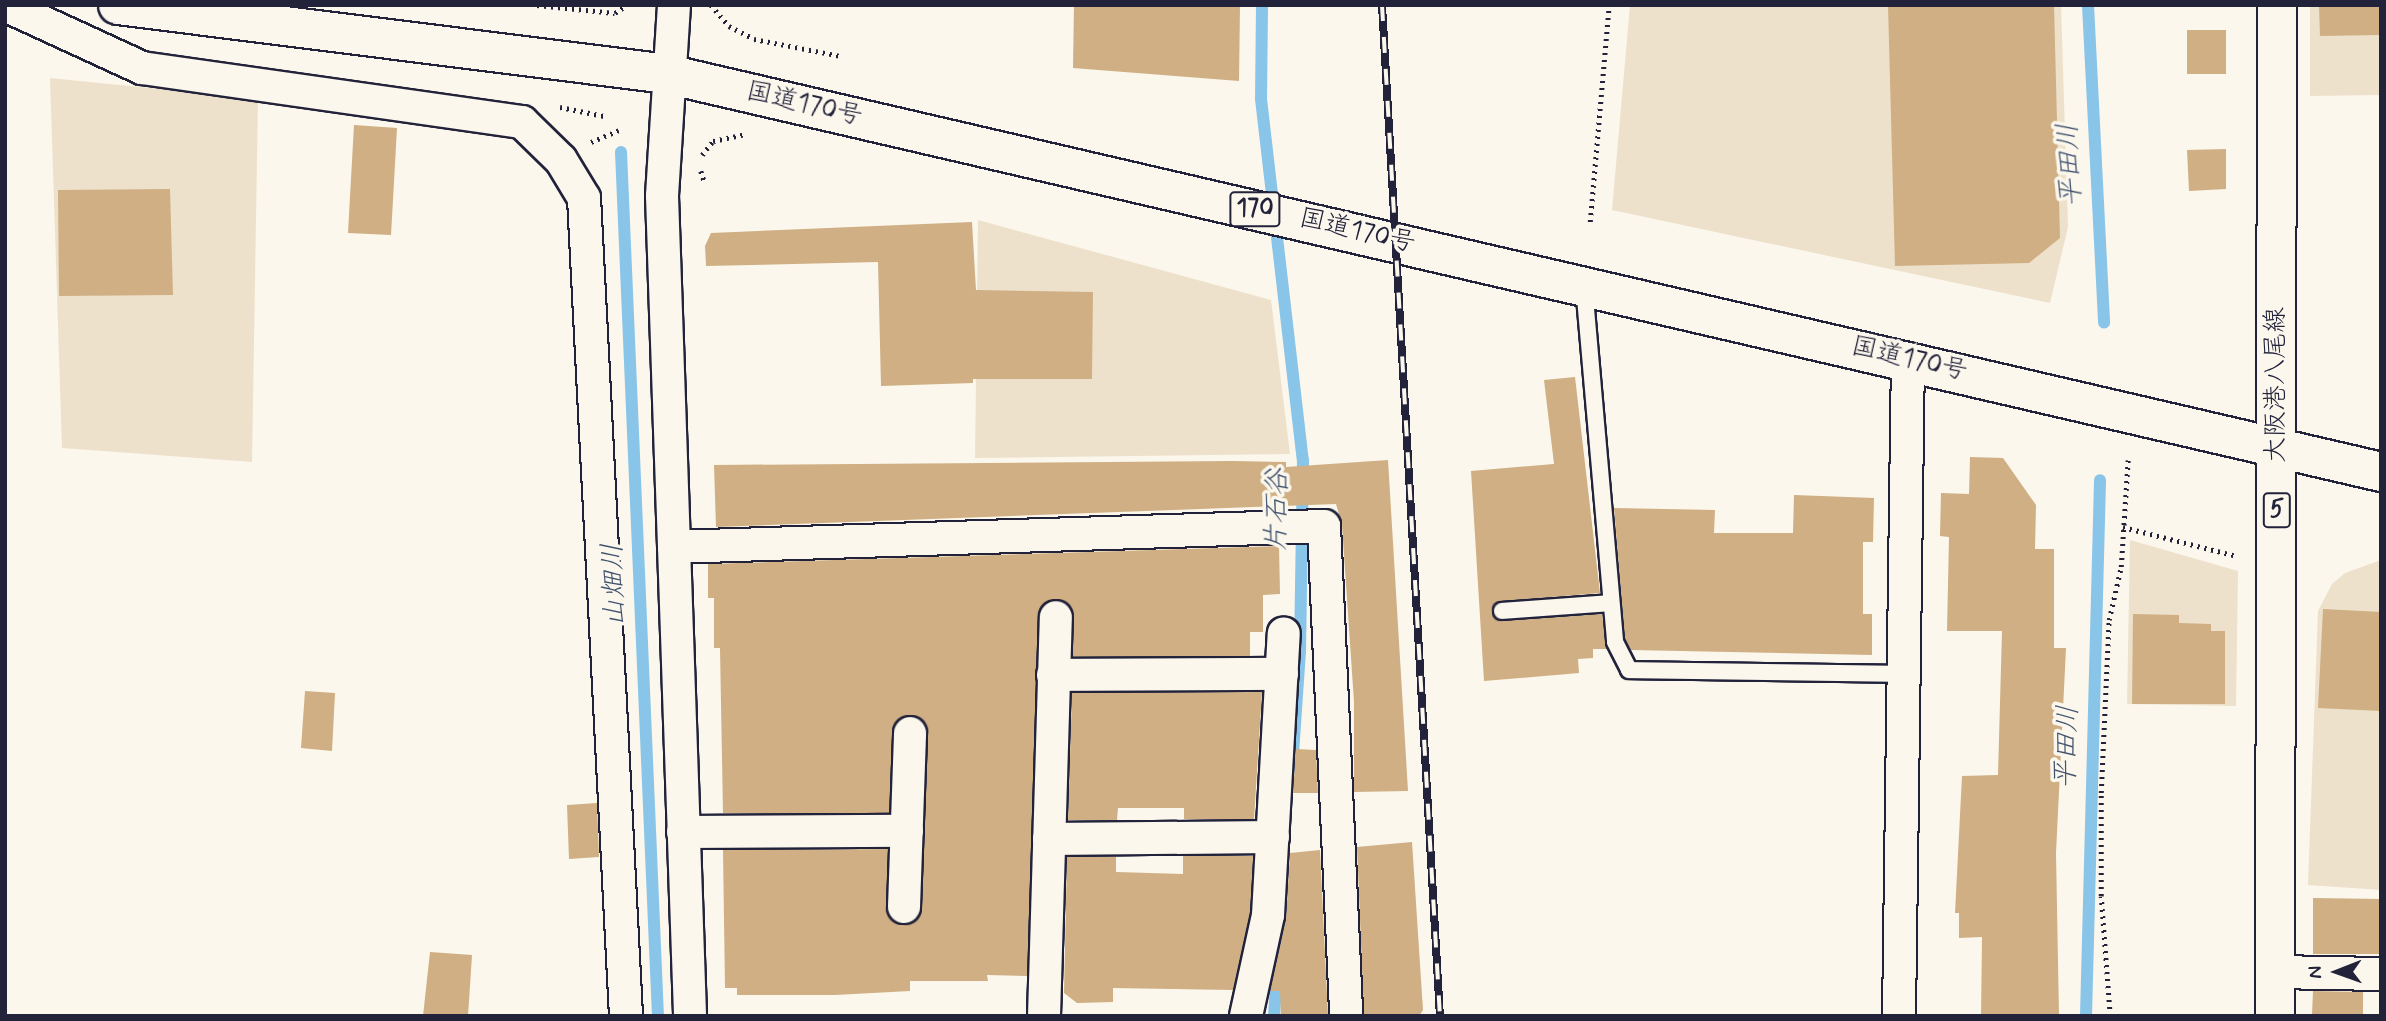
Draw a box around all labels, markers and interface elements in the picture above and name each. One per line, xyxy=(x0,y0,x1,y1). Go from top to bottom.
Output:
street label: 国道170号 xyxy=(743,76,865,134)
water label: 平田川 xyxy=(2052,122,2090,208)
road number: 170 xyxy=(1229,188,1281,230)
street label: 国道170号 xyxy=(1296,203,1418,261)
street label: 大阪港八尾線 xyxy=(2261,307,2293,463)
street label: 国道170号 xyxy=(1848,331,1970,389)
water label: 片石谷 xyxy=(1260,468,1296,552)
road number: 5 xyxy=(2261,490,2293,530)
water label: 山畑川 xyxy=(597,542,633,628)
water label: 平田川 xyxy=(2050,704,2086,790)
north arrow xyxy=(2302,937,2372,1007)
text: N xyxy=(2303,966,2328,979)

